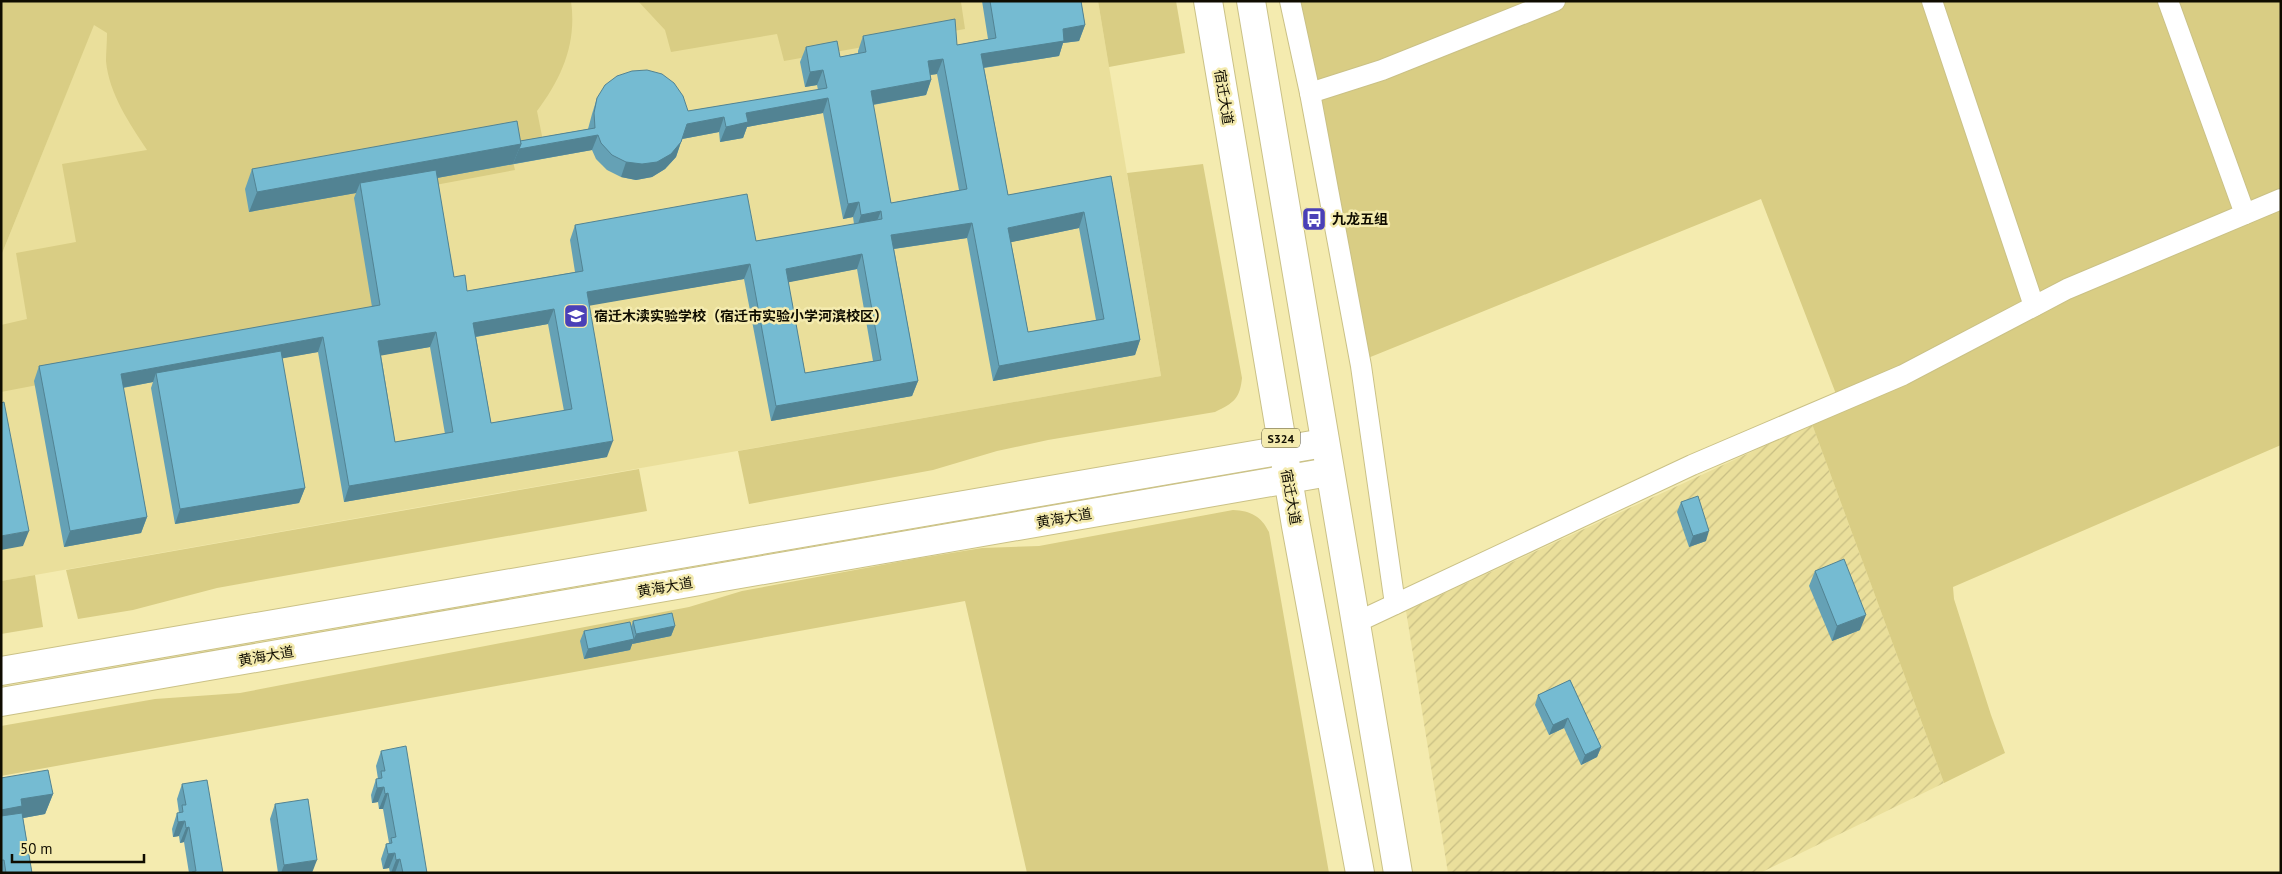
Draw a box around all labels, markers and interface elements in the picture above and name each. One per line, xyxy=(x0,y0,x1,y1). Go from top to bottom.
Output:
street label: 宿迁大道 xyxy=(1211,68,1237,126)
bus stop icon: 九龙五组 xyxy=(1301,206,1327,232)
place label: 九龙五组 xyxy=(1332,210,1388,228)
school or university icon: 宿迁木渎实验学校（宿迁市实验小学河滨校区） xyxy=(563,303,589,329)
place label: 宿迁木渎实验学校（宿迁市实验小学河滨校区） xyxy=(594,307,888,325)
road number: S324 xyxy=(1262,428,1300,448)
street label: 宿迁大道 xyxy=(1277,468,1305,526)
street label: 黄海大道 xyxy=(1035,504,1093,532)
street label: 黄海大道 xyxy=(636,573,694,601)
street label: 黄海大道 xyxy=(237,642,295,670)
scale bar xyxy=(12,832,145,864)
text: 50 m xyxy=(20,839,53,858)

